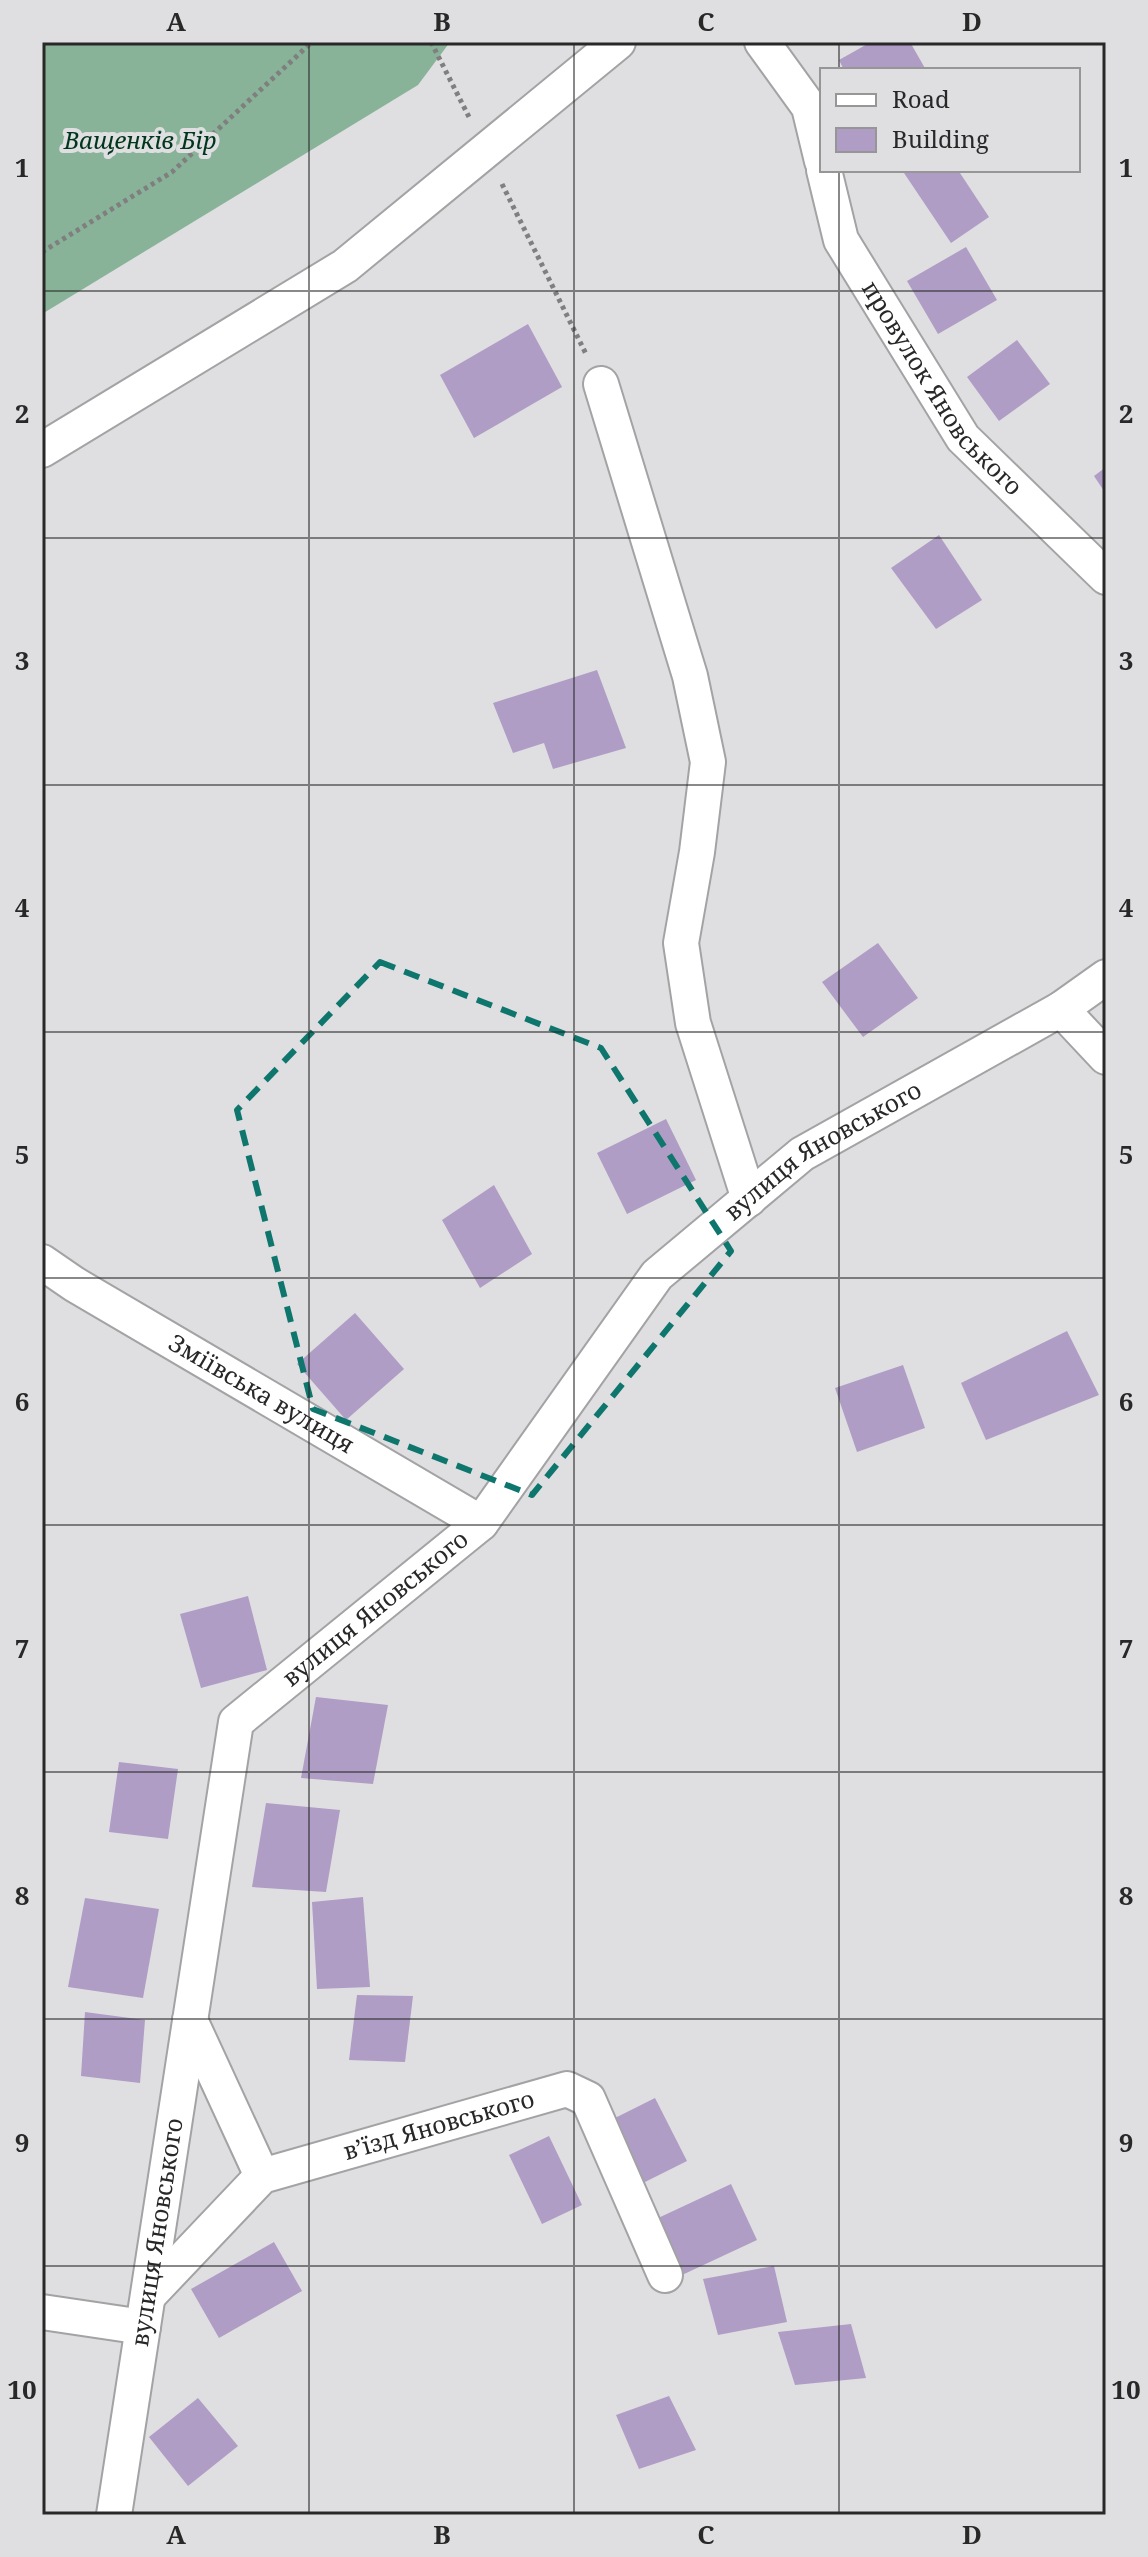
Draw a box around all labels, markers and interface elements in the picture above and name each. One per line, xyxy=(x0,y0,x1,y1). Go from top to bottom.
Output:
text: A xyxy=(166,3,186,39)
text: B xyxy=(433,3,451,39)
text: C xyxy=(697,3,715,39)
text: D xyxy=(962,3,982,39)
legend xyxy=(820,68,1080,172)
text: Road xyxy=(892,82,950,115)
text: Building xyxy=(892,122,989,155)
park label: Ващенків Бір xyxy=(63,123,216,156)
text: 1 xyxy=(15,149,29,185)
text: 1 xyxy=(1119,149,1133,185)
street label: провулок Яновського xyxy=(855,274,1030,502)
text: 2 xyxy=(15,395,29,431)
text: 2 xyxy=(1119,395,1133,431)
text: 3 xyxy=(15,642,29,678)
text: 3 xyxy=(1119,642,1133,678)
text: 4 xyxy=(15,889,30,925)
text: 4 xyxy=(1119,889,1134,925)
street label: вулиця Яновського xyxy=(717,1073,927,1227)
text: 5 xyxy=(15,1136,29,1172)
text: 5 xyxy=(1119,1136,1133,1172)
street label: Зміївська вулиця xyxy=(163,1325,361,1460)
text: 6 xyxy=(15,1383,29,1419)
text: 6 xyxy=(1119,1383,1133,1419)
street label: вулиця Яновського xyxy=(275,1522,474,1693)
text: 7 xyxy=(15,1630,29,1666)
text: 7 xyxy=(1119,1630,1133,1666)
text: 8 xyxy=(15,1877,29,1913)
text: 8 xyxy=(1119,1877,1133,1913)
street label: в’їзд Яновського xyxy=(339,2081,538,2167)
street label: вулиця Яновського xyxy=(122,2116,190,2349)
text: 9 xyxy=(15,2124,29,2160)
text: 9 xyxy=(1119,2124,1133,2160)
text: 10 xyxy=(7,2371,37,2407)
text: 10 xyxy=(1111,2371,1141,2407)
text: A xyxy=(166,2516,186,2552)
text: B xyxy=(433,2516,451,2552)
text: C xyxy=(697,2516,715,2552)
text: D xyxy=(962,2516,982,2552)

